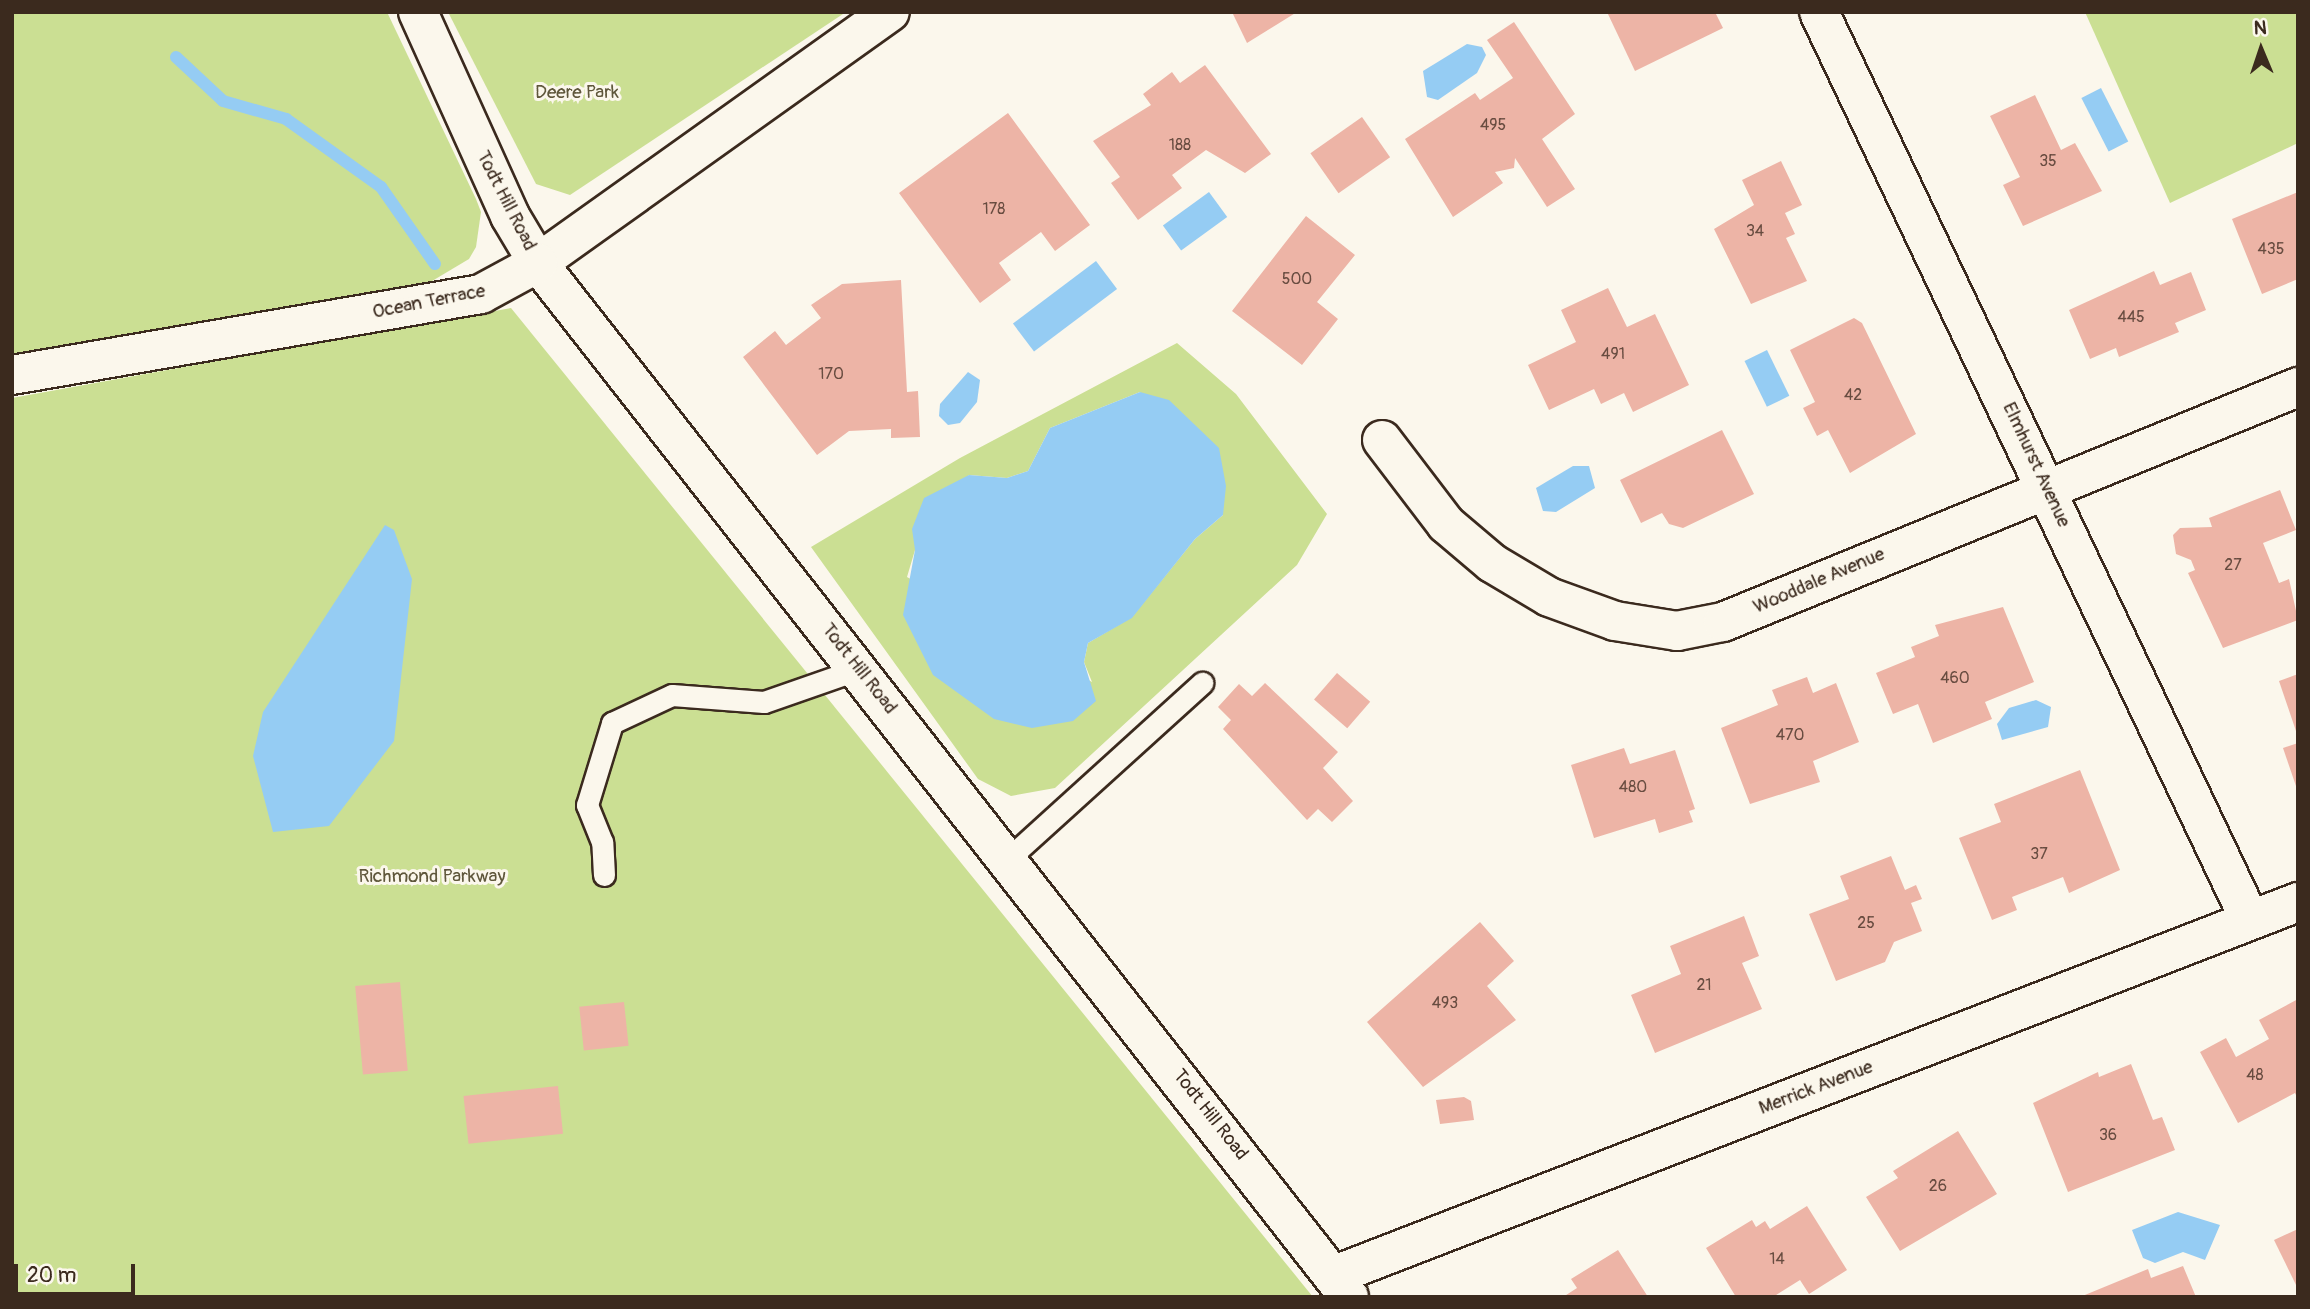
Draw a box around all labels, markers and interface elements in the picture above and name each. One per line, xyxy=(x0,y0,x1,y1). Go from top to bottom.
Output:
north arrow xyxy=(2226,14,2296,84)
text: N xyxy=(2253,16,2267,40)
park label: Deere Park xyxy=(535,82,619,104)
house number: 495 xyxy=(1480,115,1506,135)
house number: 188 xyxy=(1169,135,1191,155)
street label: Todt Hill Road xyxy=(471,147,541,255)
house number: 35 xyxy=(2039,151,2057,171)
house number: 178 xyxy=(983,199,1005,219)
house number: 34 xyxy=(1746,221,1764,241)
house number: 435 xyxy=(2258,239,2284,259)
house number: 500 xyxy=(1282,269,1312,289)
street label: Ocean Terrace xyxy=(371,280,487,324)
house number: 445 xyxy=(2117,307,2145,327)
house number: 491 xyxy=(1601,344,1625,364)
house number: 170 xyxy=(818,364,844,384)
house number: 42 xyxy=(1844,385,1862,405)
street label: Elmhurst Avenue xyxy=(1997,399,2075,531)
street label: Wooddale Avenue xyxy=(1750,543,1888,619)
house number: 27 xyxy=(2224,555,2242,575)
street label: Todt Hill Road xyxy=(816,619,902,719)
house number: 460 xyxy=(1940,668,1970,688)
house number: 470 xyxy=(1776,725,1804,745)
house number: 480 xyxy=(1619,777,1647,797)
house number: 37 xyxy=(2030,844,2048,864)
park label: Richmond Parkway xyxy=(358,866,506,888)
house number: 25 xyxy=(1857,913,1875,933)
house number: 21 xyxy=(1696,975,1712,995)
house number: 493 xyxy=(1432,993,1458,1013)
street label: Merrick Avenue xyxy=(1756,1056,1876,1120)
street label: Todt Hill Road xyxy=(1167,1065,1253,1165)
house number: 48 xyxy=(2246,1065,2264,1085)
house number: 36 xyxy=(2099,1125,2117,1145)
house number: 26 xyxy=(1929,1176,1947,1196)
house number: 14 xyxy=(1769,1249,1785,1269)
scale bar xyxy=(18,1250,138,1294)
text: 20 m xyxy=(27,1262,76,1289)

